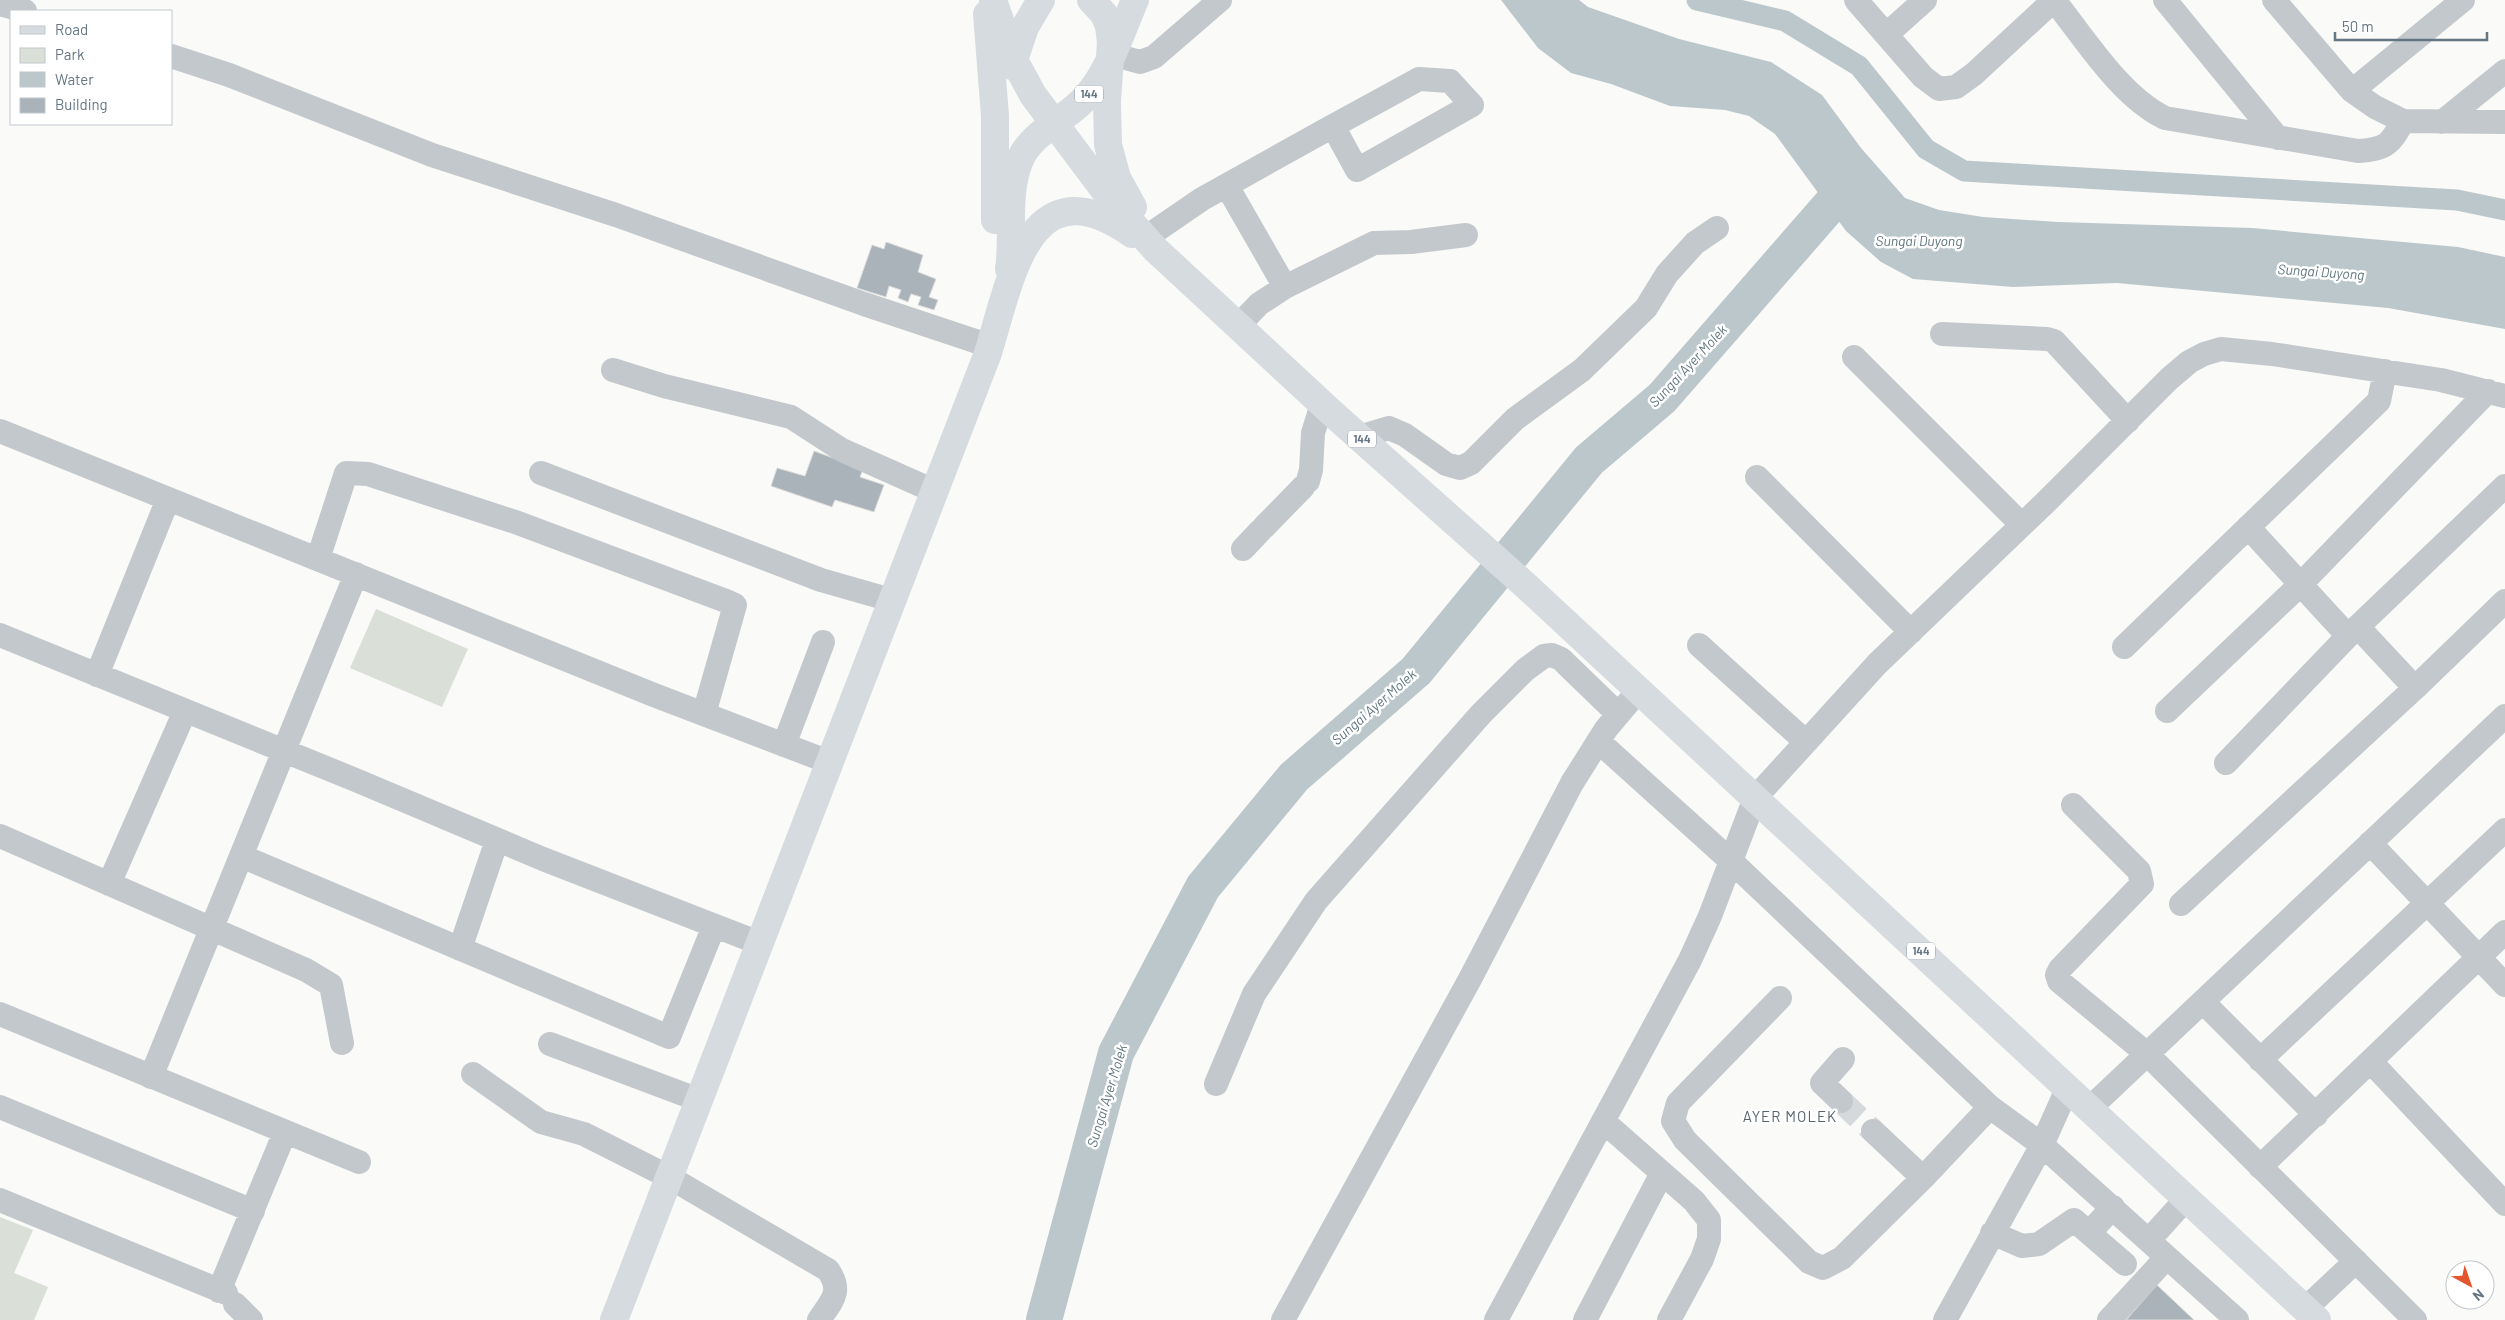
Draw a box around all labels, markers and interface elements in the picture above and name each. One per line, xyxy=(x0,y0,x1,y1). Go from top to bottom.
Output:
legend xyxy=(10,10,172,125)
scale bar xyxy=(2335,10,2488,42)
text: 50 m xyxy=(2342,17,2374,35)
text: Road xyxy=(55,20,88,38)
text: Park xyxy=(55,45,85,63)
text: Water xyxy=(55,70,94,88)
road number: 144 xyxy=(1075,86,1103,102)
text: Building xyxy=(55,95,108,113)
water label: Sungai Duyong xyxy=(1876,232,1962,249)
water label: Sungai Duyong xyxy=(2277,260,2365,283)
water label: Sungai Ayer Molek xyxy=(1645,321,1730,410)
road number: 144 xyxy=(1348,430,1376,448)
water label: Sungai Ayer Molek xyxy=(1328,665,1420,748)
road number: 144 xyxy=(1907,942,1935,959)
water label: Sungai Ayer Molek xyxy=(1083,1042,1130,1149)
district label: AYER MOLEK xyxy=(1743,1107,1837,1125)
north arrow xyxy=(2445,1260,2495,1310)
text: N xyxy=(2470,1286,2488,1305)

